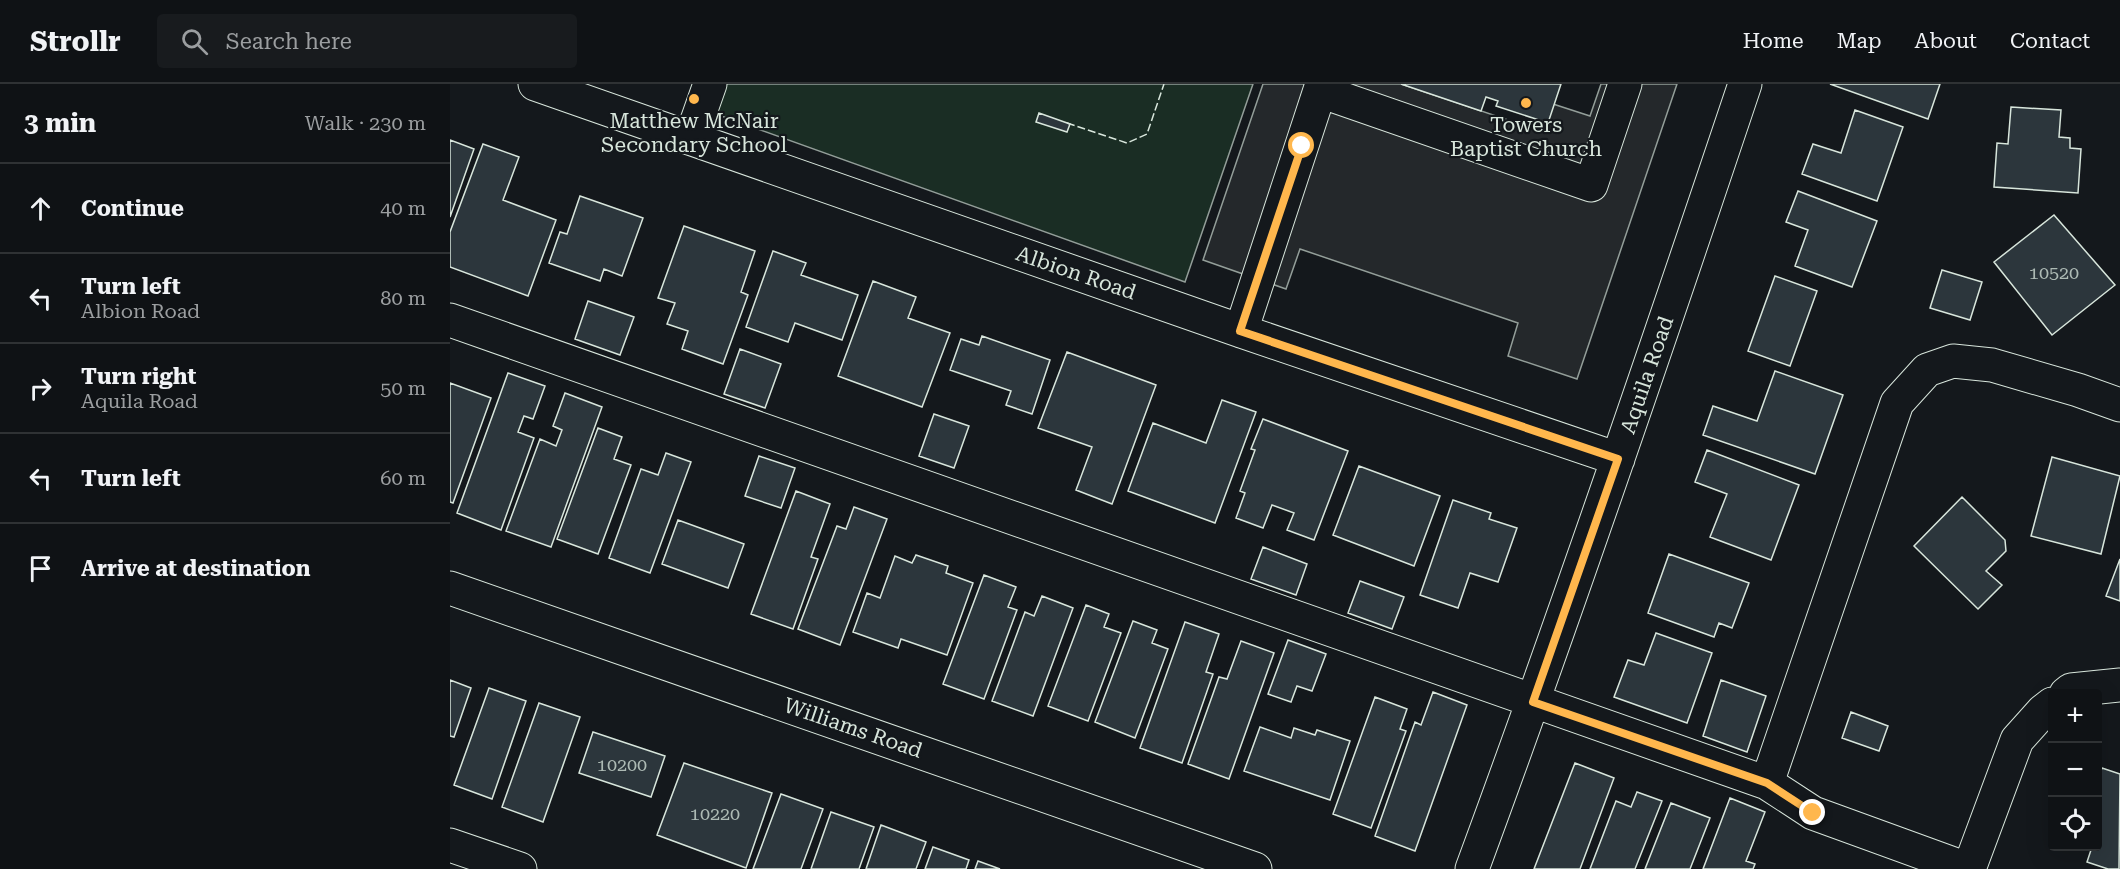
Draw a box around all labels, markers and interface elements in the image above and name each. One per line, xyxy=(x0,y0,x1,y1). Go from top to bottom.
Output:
search box xyxy=(157,14,577,68)
text: Strollr xyxy=(30,25,121,58)
icon: search xyxy=(178,25,211,58)
text: Search here xyxy=(226,29,352,54)
text: Home xyxy=(1743,29,1804,53)
text: Map xyxy=(1837,29,1882,53)
text: About xyxy=(1915,29,1977,53)
text: Contact xyxy=(2010,29,2090,53)
marker: Matthew McNair Secondary School xyxy=(687,92,701,106)
marker: Towers Baptist Church xyxy=(1519,96,1533,110)
text: 3 min xyxy=(24,108,96,138)
place label: Matthew McNair Secondary School xyxy=(601,109,787,157)
text: Walk · 230 m xyxy=(305,111,426,135)
place label: Towers Baptist Church xyxy=(1450,113,1602,161)
route start xyxy=(1288,132,1314,158)
icon: ahead xyxy=(24,192,57,225)
text: Continue xyxy=(81,196,184,221)
text: 40 m xyxy=(380,196,426,220)
street label: Albion Road xyxy=(1013,241,1140,305)
house number: 10520 xyxy=(2029,262,2079,283)
text: Turn left xyxy=(81,274,181,299)
icon: left xyxy=(24,282,57,315)
text: 80 m xyxy=(380,286,426,310)
text: Albion Road xyxy=(81,299,200,323)
street label: Aquila Road xyxy=(1616,313,1678,437)
text: Turn right xyxy=(81,364,196,389)
icon: right xyxy=(24,372,57,405)
text: 50 m xyxy=(380,376,426,400)
text: Aquila Road xyxy=(81,389,198,413)
icon: left xyxy=(24,462,57,495)
text: Turn left xyxy=(81,466,181,491)
text: 60 m xyxy=(380,466,426,490)
icon: arrive xyxy=(24,552,57,585)
text: Arrive at destination xyxy=(81,556,310,581)
map controls xyxy=(2048,689,2102,851)
button: + xyxy=(2048,689,2102,743)
street label: Williams Road xyxy=(781,693,926,763)
button: − xyxy=(2048,743,2102,797)
house number: 10200 xyxy=(597,754,647,775)
button: locate xyxy=(2048,797,2102,851)
route end xyxy=(1799,799,1825,825)
house number: 10220 xyxy=(690,803,740,824)

